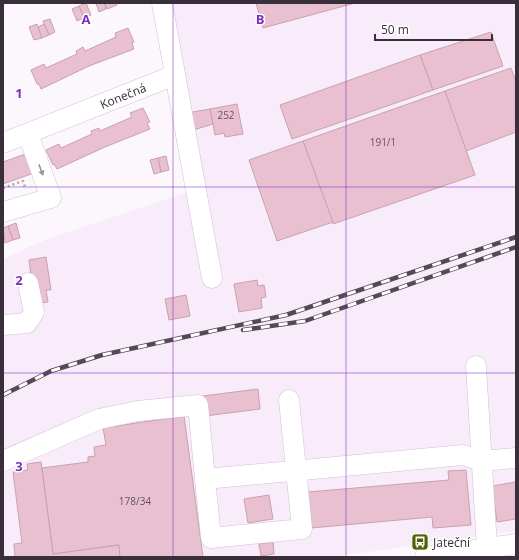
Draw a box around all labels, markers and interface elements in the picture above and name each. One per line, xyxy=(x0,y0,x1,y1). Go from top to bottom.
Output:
text: A xyxy=(82,10,91,28)
text: B xyxy=(256,10,265,28)
scale bar xyxy=(375,16,492,42)
text: 50 m xyxy=(381,21,409,38)
street label: Konečná xyxy=(97,79,149,113)
text: 1 xyxy=(15,84,23,102)
house number: 252 xyxy=(217,108,235,122)
house number: 191/1 xyxy=(370,135,396,149)
one-way arrow xyxy=(38,165,44,177)
text: 2 xyxy=(15,271,23,289)
text: 3 xyxy=(15,457,23,475)
house number: 178/34 xyxy=(119,494,151,508)
bus stop icon: Jateční xyxy=(410,532,430,552)
place label: Jateční xyxy=(432,534,471,551)

